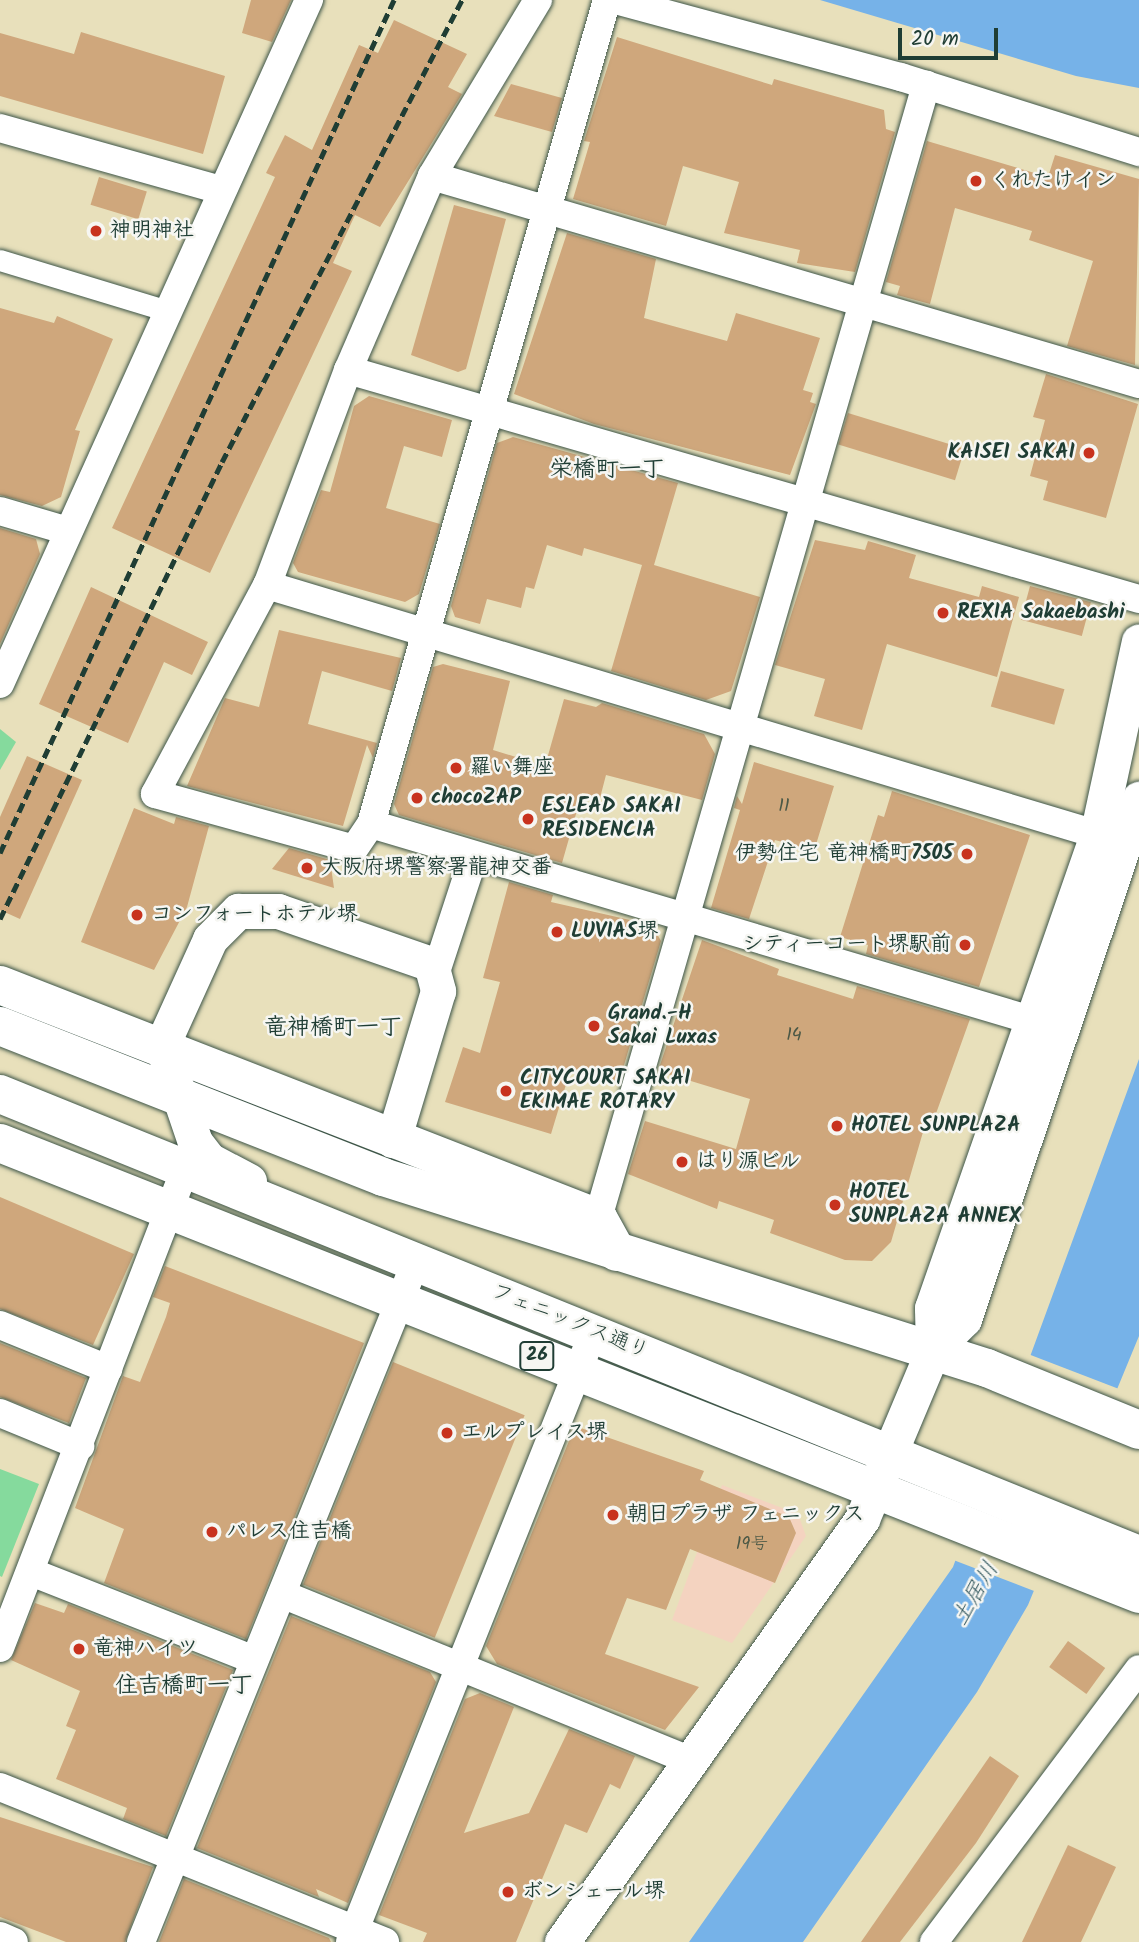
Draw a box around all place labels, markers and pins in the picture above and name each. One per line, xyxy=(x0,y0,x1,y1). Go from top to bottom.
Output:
place label: くれたけイン xyxy=(990,168,1116,194)
marker: くれたけイン xyxy=(968,173,984,189)
place label: 神明神社 xyxy=(110,218,194,244)
marker: 神明神社 xyxy=(88,223,104,239)
place label: KAISEI SAKAI xyxy=(948,440,1075,466)
marker: KAISEI SAKAI xyxy=(1081,445,1097,461)
place label: REXIA Sakaebashi xyxy=(957,600,1125,626)
marker: REXIA Sakaebashi xyxy=(935,605,951,621)
place label: 羅い舞座 xyxy=(470,755,554,781)
marker: 羅い舞座 xyxy=(448,760,464,776)
place label: chocoZAP xyxy=(431,785,521,811)
marker: chocoZAP xyxy=(409,790,425,806)
place label: ESLEAD SAKAI RESIDENCIA xyxy=(542,794,681,844)
marker: ESLEAD SAKAI RESIDENCIA xyxy=(520,811,536,827)
place label: 伊勢住宅 竜神橋町7505 xyxy=(735,841,953,867)
marker: 伊勢住宅 竜神橋町7505 xyxy=(959,846,975,862)
place label: 大阪府堺警察署龍神交番 xyxy=(321,855,552,881)
marker: 大阪府堺警察署龍神交番 xyxy=(299,860,315,876)
place label: コンフォートホテル堺 xyxy=(151,902,361,928)
marker: コンフォートホテル堺 xyxy=(129,907,145,923)
place label: LUVIAS堺 xyxy=(571,919,658,945)
marker: LUVIAS堺 xyxy=(549,924,565,940)
place label: シティーコート堺駅前 xyxy=(741,932,951,958)
marker: シティーコート堺駅前 xyxy=(957,937,973,953)
place label: Grand.-H Sakai Luxas xyxy=(608,1001,717,1051)
marker: Grand.-H Sakai Luxas xyxy=(586,1018,602,1034)
place label: CITYCOURT SAKAI EKIMAE ROTARY xyxy=(520,1066,690,1116)
marker: CITYCOURT SAKAI EKIMAE ROTARY xyxy=(498,1083,514,1099)
place label: HOTEL SUNPLAZA xyxy=(851,1113,1021,1139)
marker: HOTEL SUNPLAZA xyxy=(829,1118,845,1134)
place label: はり源ビル xyxy=(696,1149,801,1175)
marker: はり源ビル xyxy=(674,1154,690,1170)
place label: HOTEL SUNPLAZA ANNEX xyxy=(849,1180,1021,1230)
marker: HOTEL SUNPLAZA ANNEX xyxy=(827,1197,843,1213)
place label: エルプレイス堺 xyxy=(461,1420,608,1446)
marker: エルプレイス堺 xyxy=(439,1425,455,1441)
place label: 朝日プラザ フェニックス xyxy=(627,1502,866,1528)
marker: 朝日プラザ フェニックス xyxy=(605,1507,621,1523)
place label: パレス住吉橋 xyxy=(226,1519,352,1545)
marker: パレス住吉橋 xyxy=(204,1524,220,1540)
place label: 竜神ハイツ xyxy=(93,1636,198,1662)
marker: 竜神ハイツ xyxy=(71,1641,87,1657)
place label: ボンシェール堺 xyxy=(522,1879,668,1905)
marker: ボンシェール堺 xyxy=(500,1884,516,1900)

